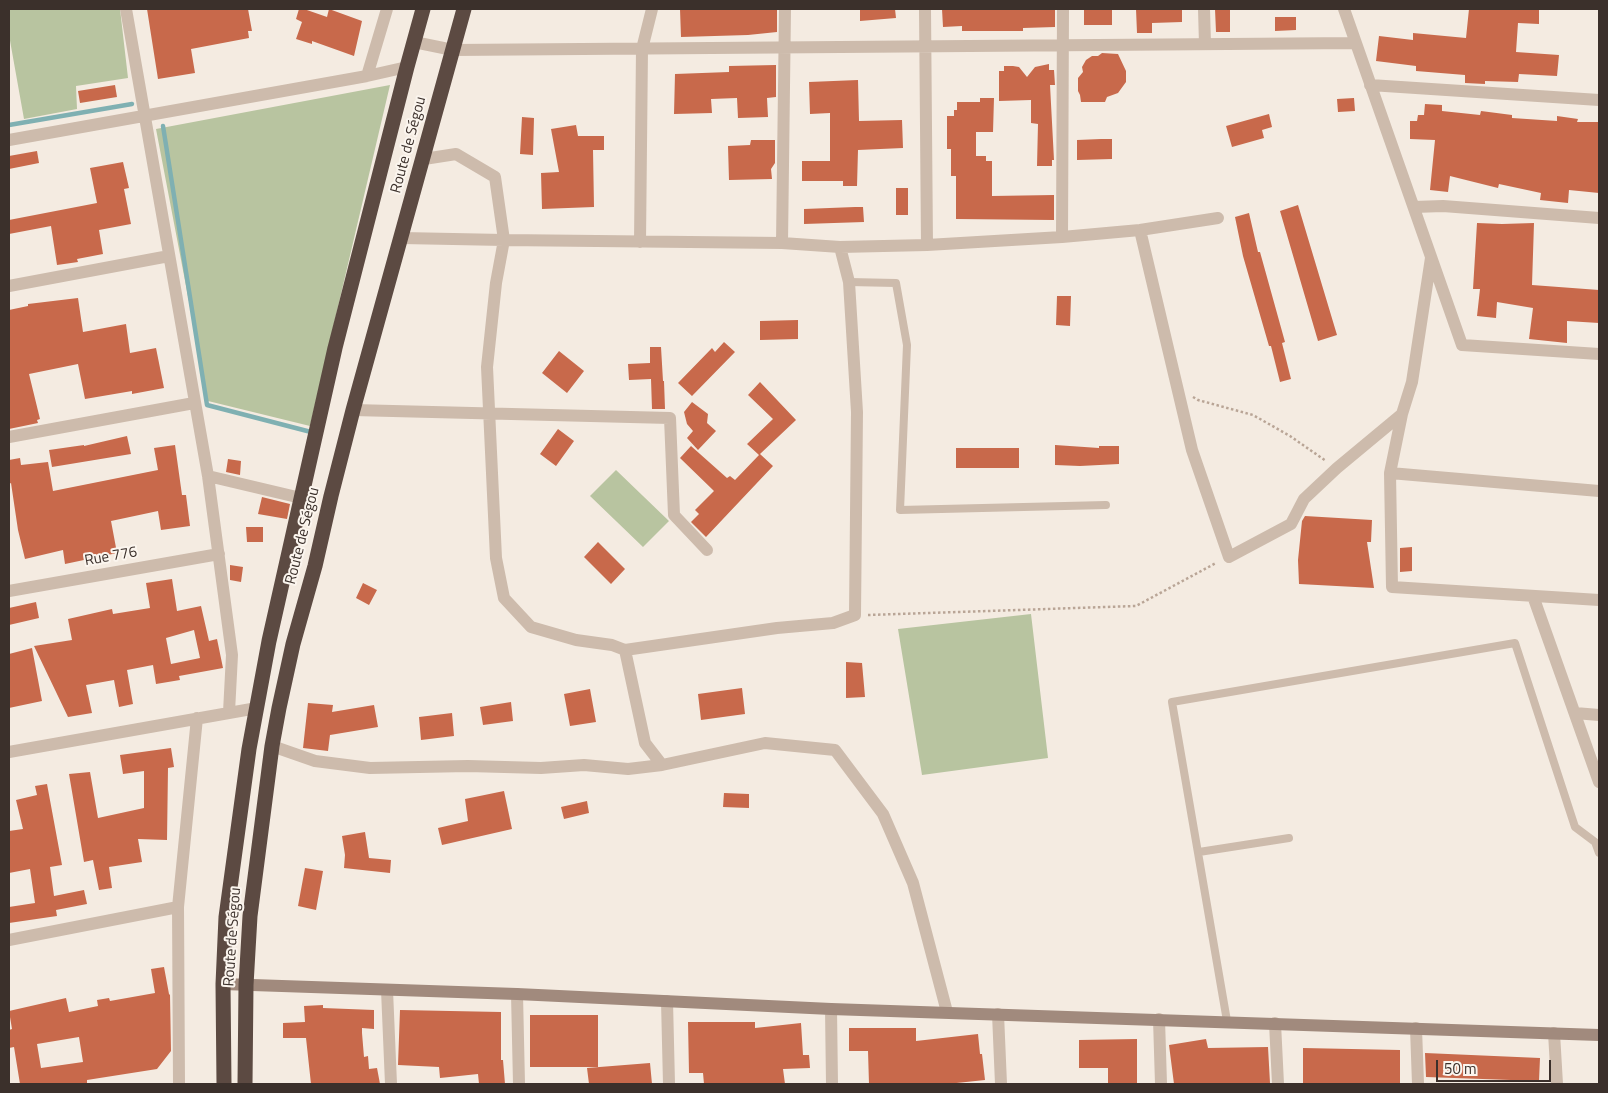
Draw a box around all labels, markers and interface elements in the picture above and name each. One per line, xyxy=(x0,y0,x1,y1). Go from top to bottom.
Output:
street label: Route de Ségou xyxy=(387,95,431,195)
street label: Route de Ségou xyxy=(282,486,324,586)
street label: Rue 776 xyxy=(83,544,139,570)
street label: Route de Ségou xyxy=(221,887,245,987)
scale bar xyxy=(1438,1050,1553,1082)
text: 50 m xyxy=(1444,1057,1477,1080)

